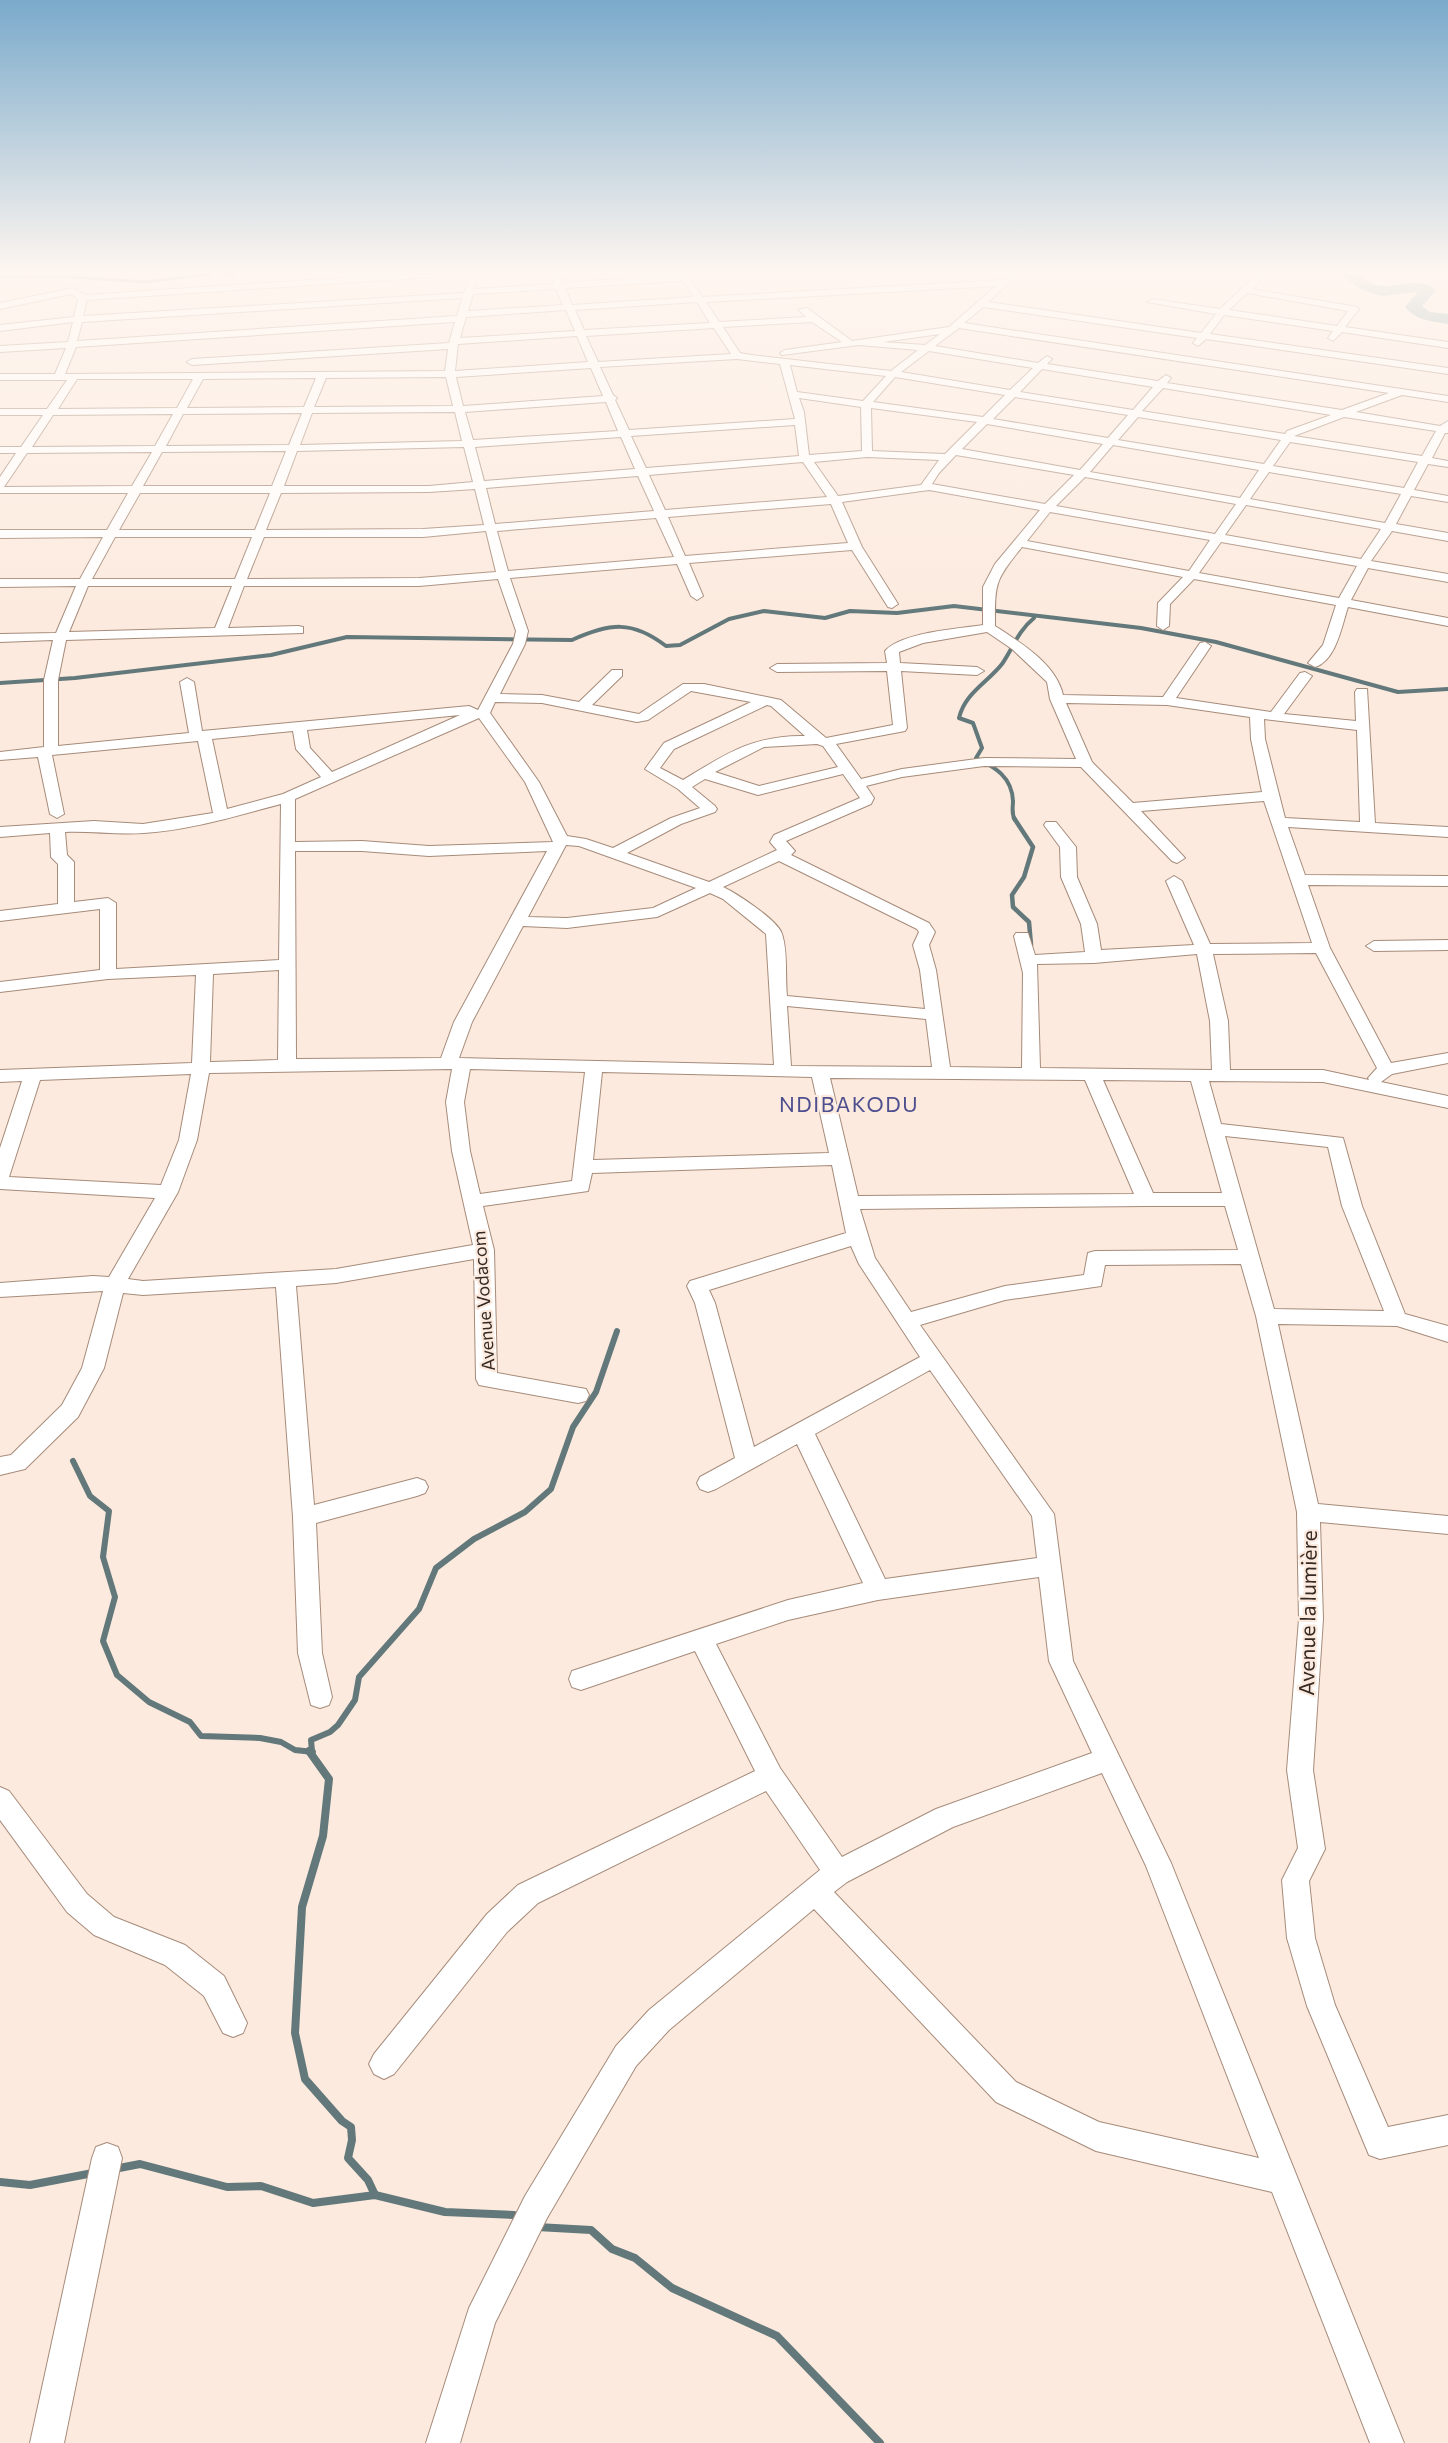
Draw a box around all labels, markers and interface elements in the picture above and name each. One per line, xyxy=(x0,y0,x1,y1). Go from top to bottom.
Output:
district label: NDIBAKODU xyxy=(779,1091,919,1116)
street label: Avenue Vodacom xyxy=(467,1230,499,1372)
street label: Avenue la lumière xyxy=(1293,1530,1321,1696)

